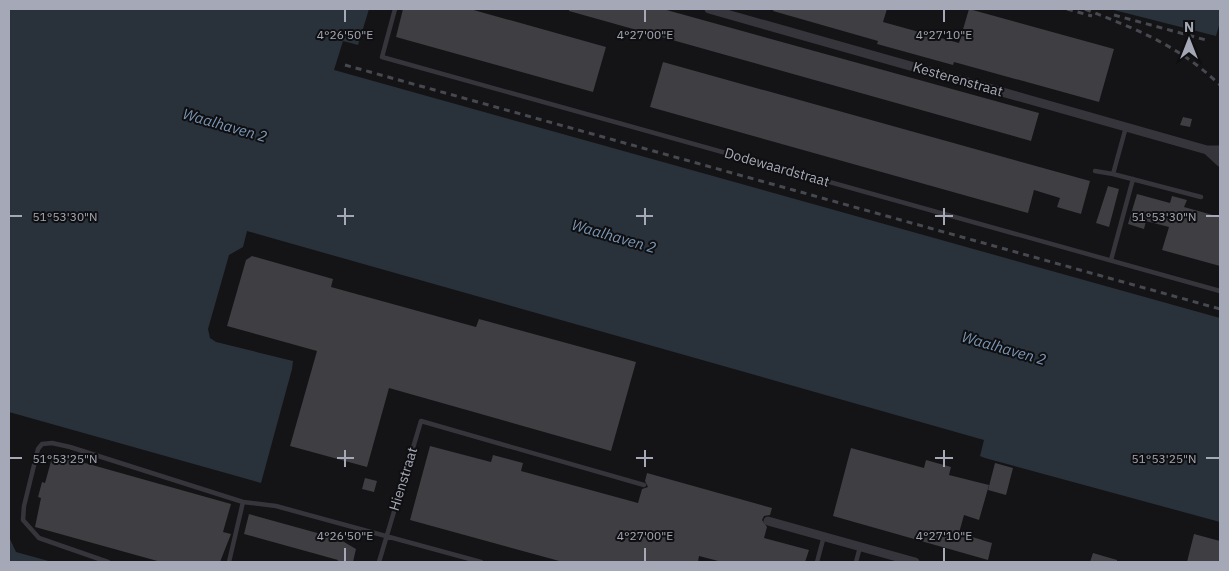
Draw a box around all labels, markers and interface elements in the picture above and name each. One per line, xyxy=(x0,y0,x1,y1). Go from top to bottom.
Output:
north arrow xyxy=(1164,15,1214,65)
text: N xyxy=(1184,18,1194,36)
text: 4°26'50"E xyxy=(317,27,373,42)
text: 4°27'00"E xyxy=(617,27,673,42)
text: 4°27'10"E xyxy=(916,27,972,42)
street label: Kesterenstraat xyxy=(911,58,1005,100)
water label: Waalhaven 2 xyxy=(181,104,269,146)
street label: Dodewaardstraat xyxy=(722,143,832,191)
text: 51°53'30"N xyxy=(32,209,98,224)
text: 51°53'30"N xyxy=(1131,209,1197,224)
water label: Waalhaven 2 xyxy=(570,215,658,257)
water label: Waalhaven 2 xyxy=(960,327,1048,369)
street label: Hienstraat xyxy=(385,445,421,513)
text: 51°53'25"N xyxy=(32,451,98,466)
text: 51°53'25"N xyxy=(1131,451,1197,466)
text: 4°26'50"E xyxy=(317,528,373,543)
text: 4°27'00"E xyxy=(617,528,673,543)
text: 4°27'10"E xyxy=(916,528,972,543)

